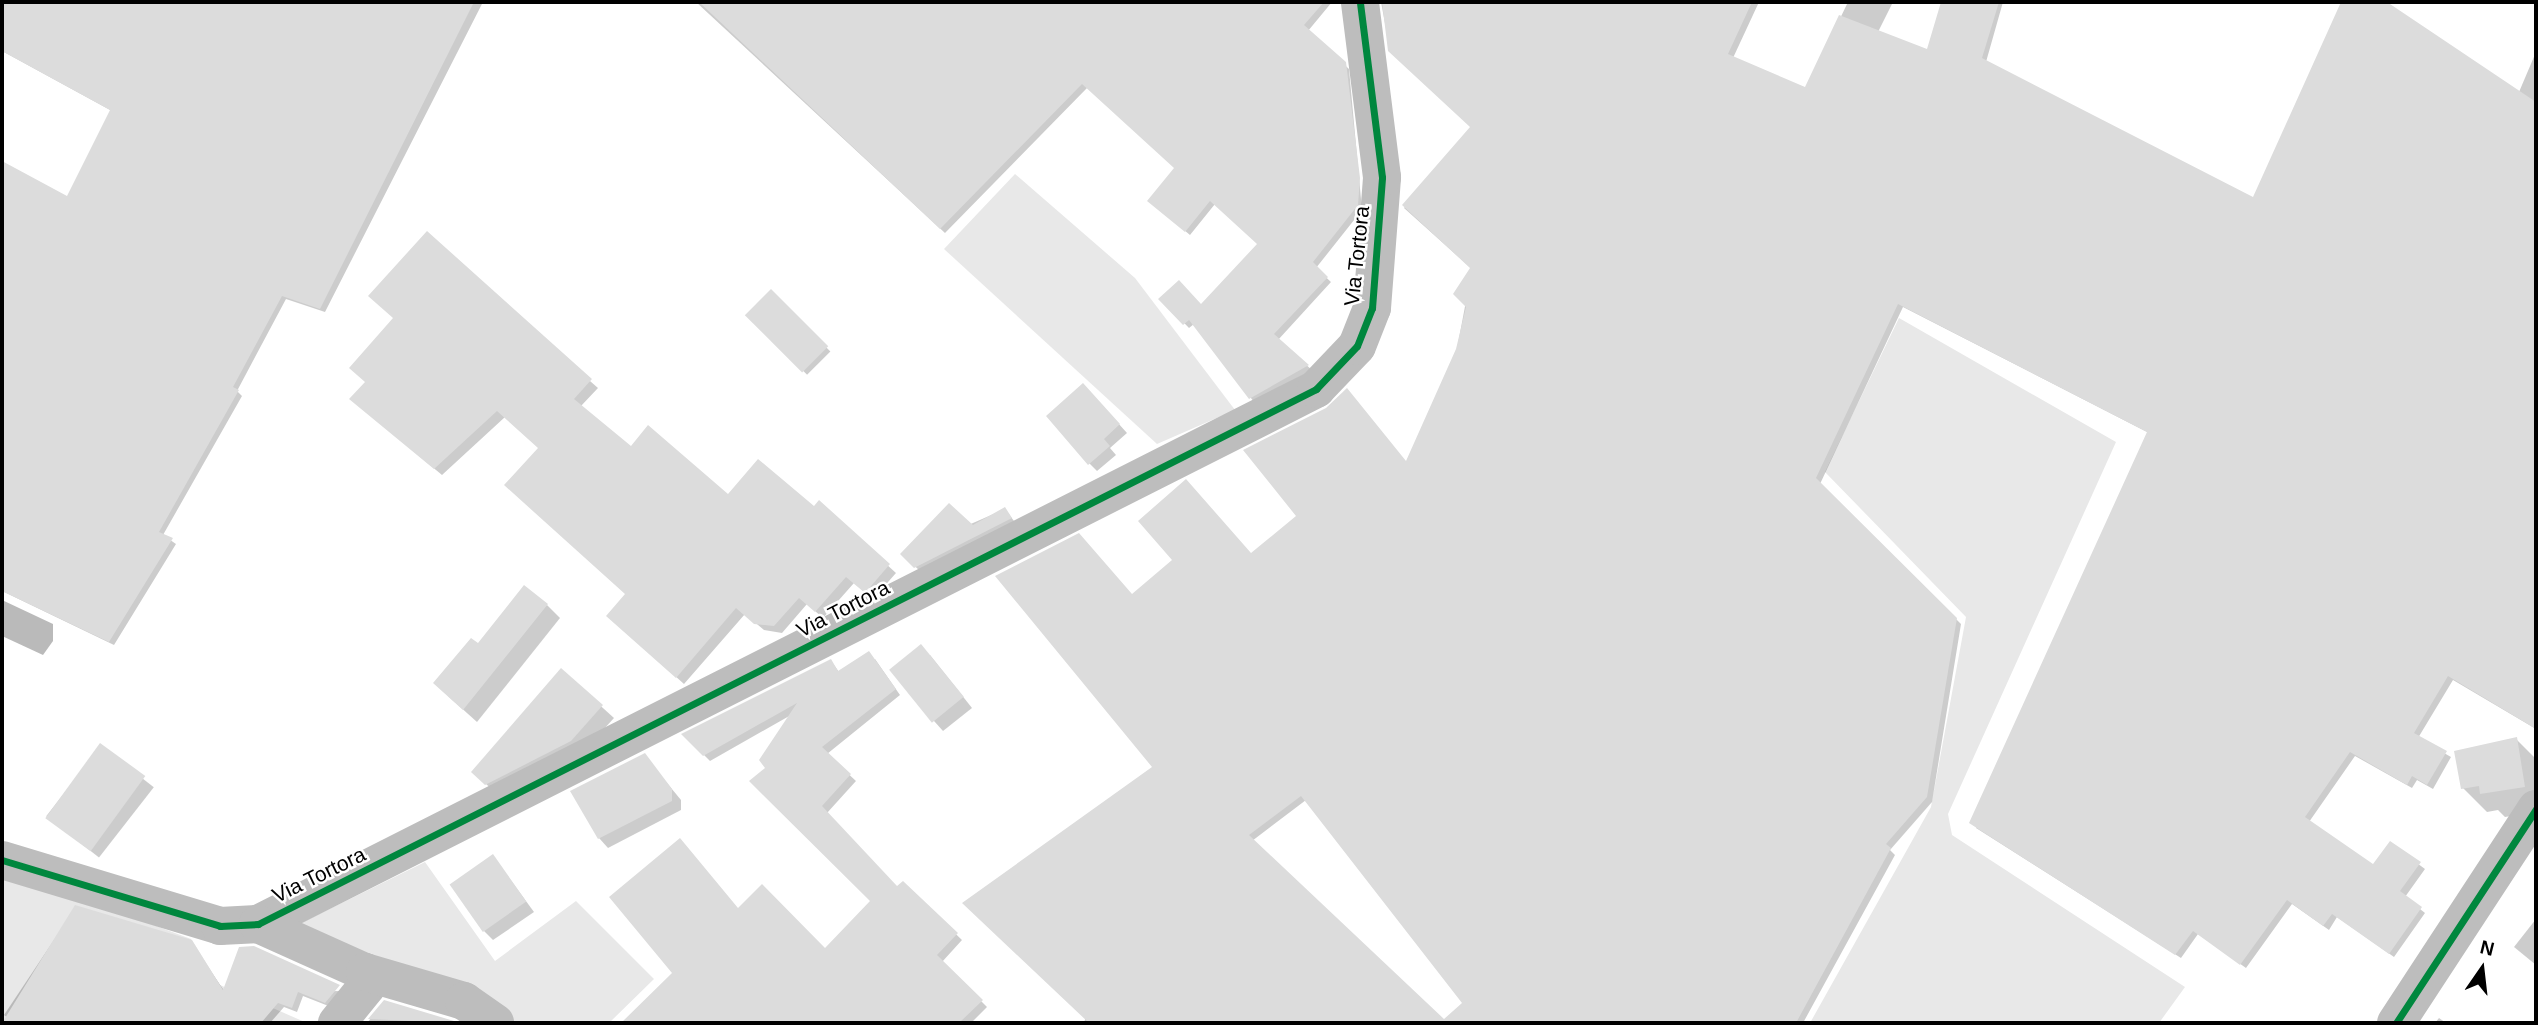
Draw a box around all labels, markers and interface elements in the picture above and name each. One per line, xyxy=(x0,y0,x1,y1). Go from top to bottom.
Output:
street label: Via Tortora xyxy=(1339,204,1375,308)
street label: Via Tortora xyxy=(792,575,894,643)
street label: Via Tortora xyxy=(268,842,370,908)
north arrow xyxy=(2447,934,2517,1004)
text: N xyxy=(2478,936,2496,960)

